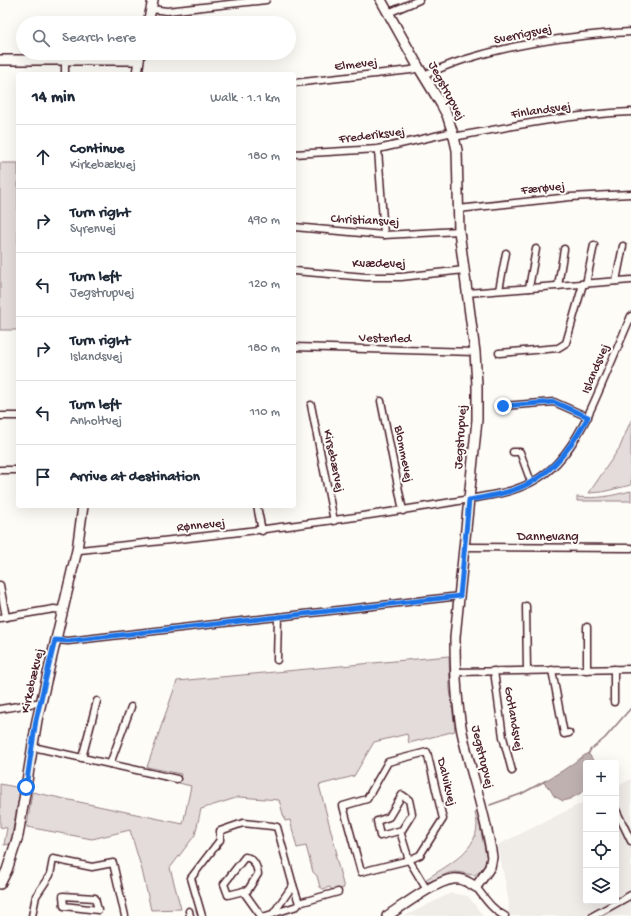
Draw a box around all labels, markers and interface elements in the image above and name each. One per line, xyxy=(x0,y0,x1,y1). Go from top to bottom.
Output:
search box xyxy=(16,16,296,60)
street label: Sverrigsvej xyxy=(493,22,553,48)
icon: search xyxy=(30,27,52,49)
text: Search here xyxy=(62,29,136,47)
street label: Elmevej xyxy=(334,55,378,75)
street label: Jegstrupvej xyxy=(424,59,468,123)
text: 14 min xyxy=(32,88,75,108)
text: Walk · 1.1 km xyxy=(210,91,280,106)
street label: Finlandsvej xyxy=(509,99,572,123)
street label: Frederiksvej xyxy=(337,125,406,148)
text: Continue xyxy=(70,140,124,158)
icon: ahead xyxy=(32,146,54,168)
text: 180 m xyxy=(248,149,280,164)
text: Kirkebækvej xyxy=(70,158,136,173)
street label: Færøvej xyxy=(519,179,566,199)
text: Turn right xyxy=(70,204,130,222)
icon: right xyxy=(32,210,54,232)
street label: Christiansvej xyxy=(330,212,400,230)
text: 490 m xyxy=(248,213,280,228)
text: Syrenvej xyxy=(70,222,116,237)
street label: Kvædevej xyxy=(352,257,406,272)
text: Turn left xyxy=(70,268,121,286)
icon: left xyxy=(32,274,54,296)
text: 120 m xyxy=(249,277,280,292)
text: Jegstrupvej xyxy=(70,286,134,301)
street label: Vesterled xyxy=(358,331,413,347)
text: Turn right xyxy=(70,332,130,350)
icon: right xyxy=(32,338,54,360)
text: 180 m xyxy=(248,341,280,356)
street label: Islandsvej xyxy=(579,342,613,396)
text: Islandsvej xyxy=(70,350,123,365)
text: Turn left xyxy=(70,396,121,414)
route end xyxy=(494,397,512,415)
icon: left xyxy=(32,402,54,424)
street label: Jegstrupvej xyxy=(451,404,471,470)
text: 110 m xyxy=(250,405,280,420)
text: Anholtvej xyxy=(70,414,122,429)
street label: Blommevej xyxy=(390,423,416,484)
street label: Kirsebærvej xyxy=(319,428,347,494)
icon: arrive xyxy=(32,466,54,488)
text: Arrive at destination xyxy=(70,468,200,486)
street label: Rønnevej xyxy=(176,516,226,536)
street label: Dannevang xyxy=(516,530,579,545)
street label: Kirkebækvej xyxy=(18,647,48,715)
street label: Gotlandsvej xyxy=(500,686,526,752)
street label: Jegstrupvej xyxy=(467,724,497,790)
street label: Dalvikvej xyxy=(433,755,459,808)
map controls xyxy=(583,760,619,904)
button: + xyxy=(583,760,619,796)
route start xyxy=(17,778,35,796)
button: − xyxy=(583,796,619,832)
button: locate xyxy=(583,832,619,868)
button: layers xyxy=(583,868,619,904)

